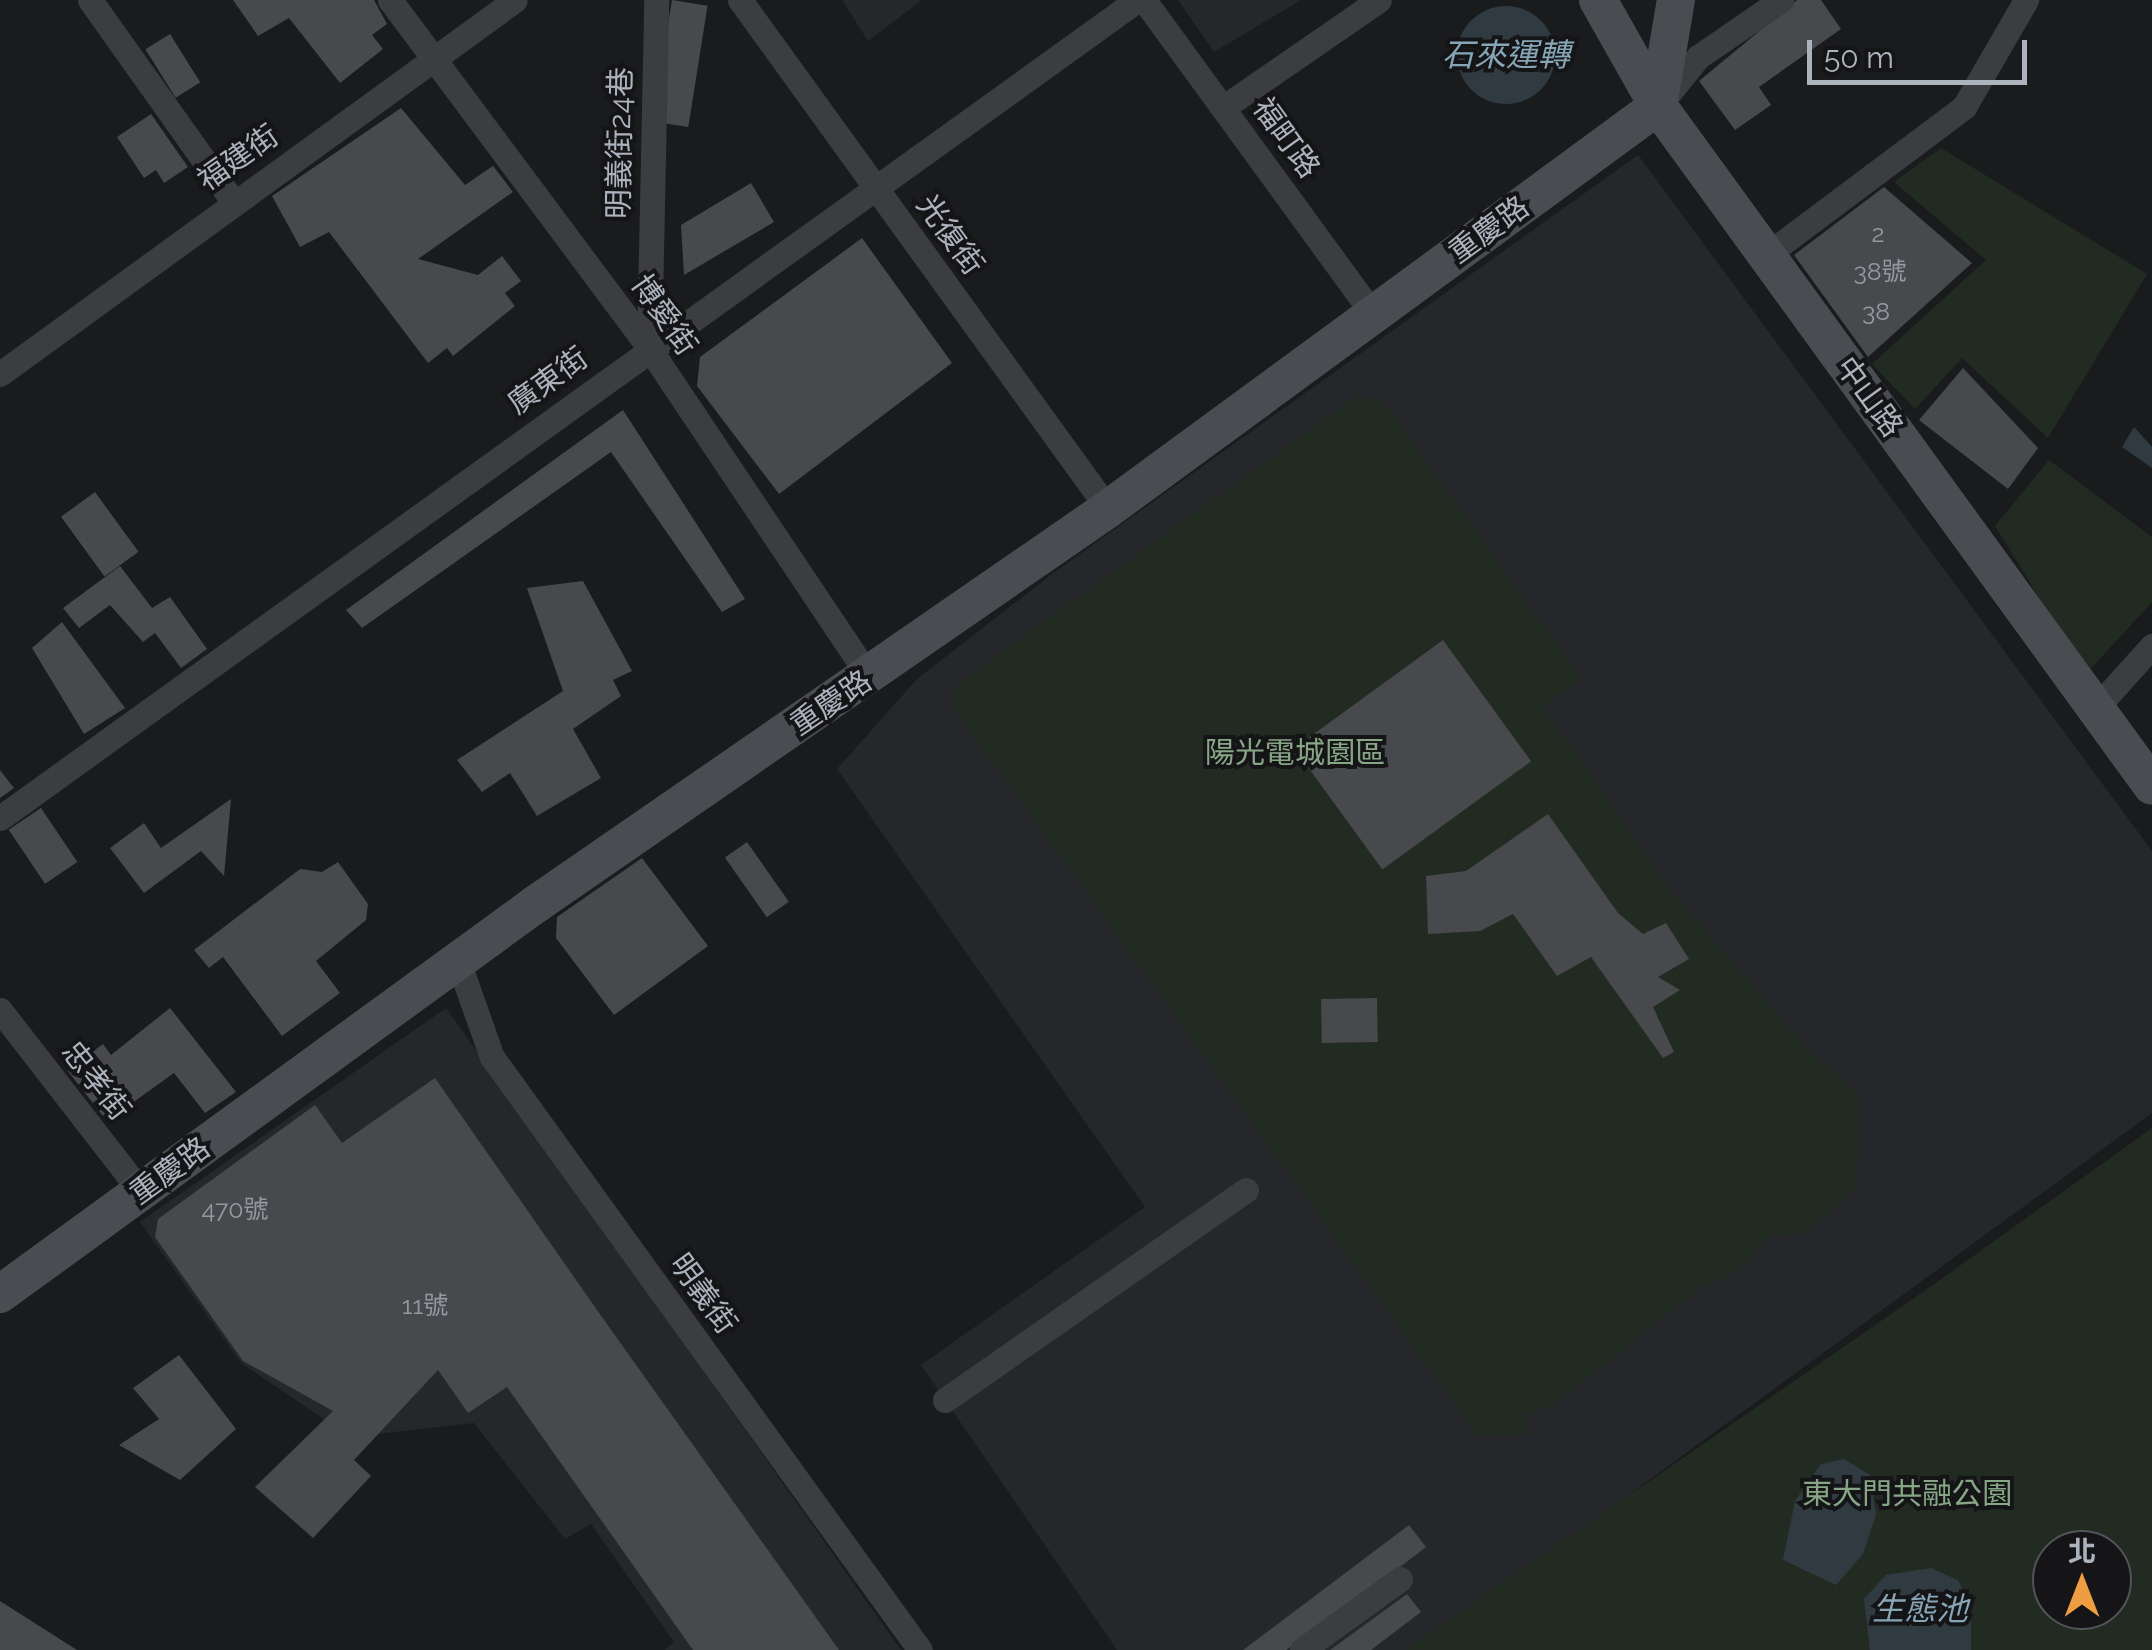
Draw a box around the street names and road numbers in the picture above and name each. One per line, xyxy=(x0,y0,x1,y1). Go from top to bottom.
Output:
street label: 明義街24巷 xyxy=(601,67,639,219)
street label: 福町路 xyxy=(1245,91,1327,185)
street label: 福建街 xyxy=(191,117,285,199)
street label: 光復街 xyxy=(909,188,991,282)
street label: 重慶路 xyxy=(1442,189,1536,271)
street label: 博愛街 xyxy=(623,268,705,362)
street label: 廣東街 xyxy=(501,340,595,422)
street label: 中山路 xyxy=(1828,350,1910,444)
street label: 重慶路 xyxy=(784,663,878,743)
street label: 忠孝街 xyxy=(54,1034,138,1128)
street label: 重慶路 xyxy=(123,1130,217,1212)
street label: 明義街 xyxy=(662,1247,744,1341)

